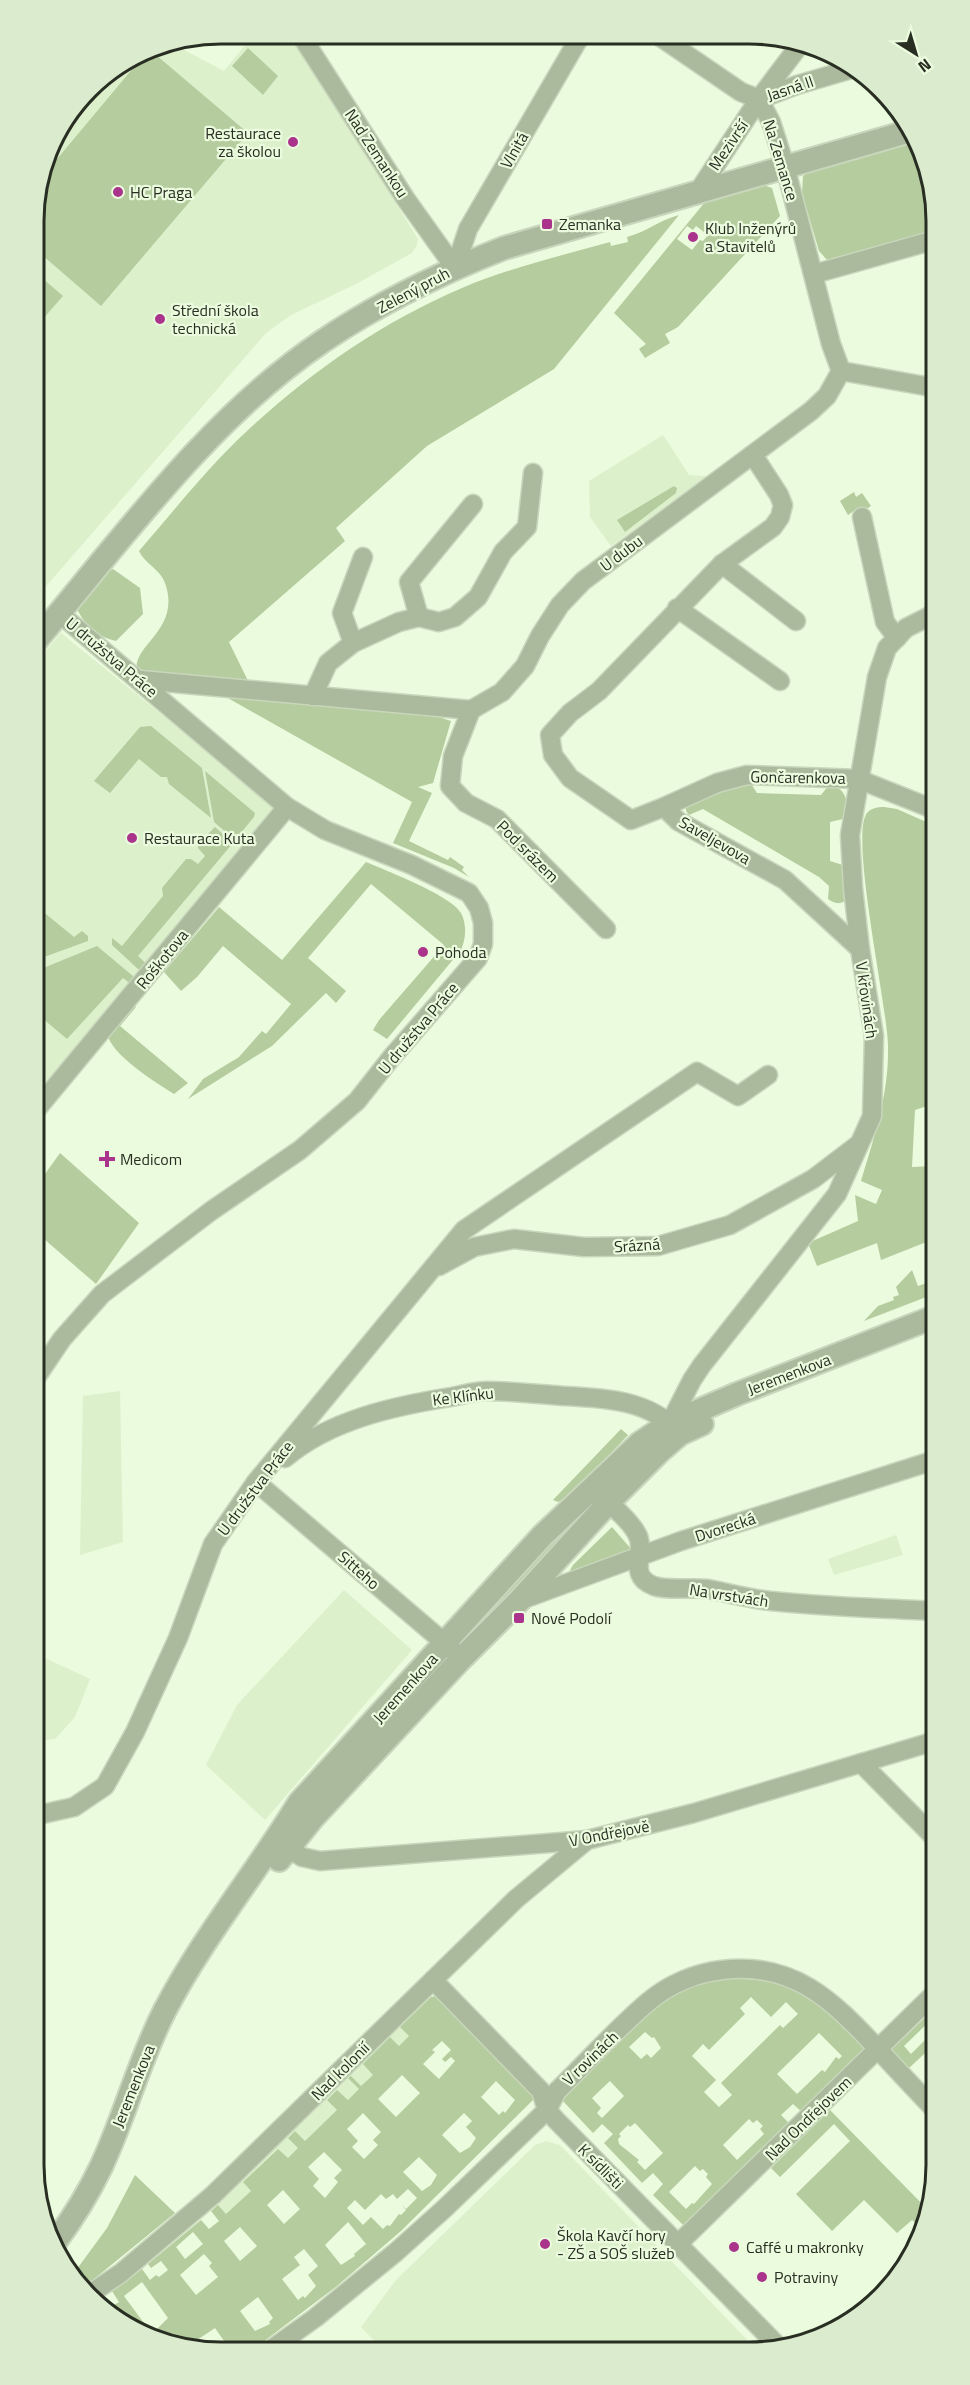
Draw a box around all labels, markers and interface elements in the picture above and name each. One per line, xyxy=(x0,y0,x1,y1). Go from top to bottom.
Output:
north arrow xyxy=(886,24,946,84)
text: N xyxy=(913,53,937,79)
street label: Jasná II xyxy=(763,69,817,107)
street label: Nad Zemankou xyxy=(339,104,415,202)
street label: Mezivrší xyxy=(702,114,755,175)
street label: Na Zemance xyxy=(757,116,805,204)
place label: Restaurace za školou xyxy=(205,121,281,163)
street label: Vlnitá xyxy=(494,127,534,173)
marker: Restaurace za školou xyxy=(286,135,300,149)
place label: HC Praga xyxy=(130,180,192,204)
marker: HC Praga xyxy=(111,185,125,199)
place label: Zemanka xyxy=(559,212,621,236)
place label: Klub Inženýrů a Stavitelů xyxy=(705,216,796,258)
marker: Zemanka xyxy=(540,217,554,231)
marker: Klub Inženýrů a Stavitelů xyxy=(686,230,700,244)
street label: Zelený pruh xyxy=(372,261,454,319)
place label: Střední škola technická xyxy=(172,298,259,340)
marker: Střední škola technická xyxy=(153,312,167,326)
street label: U dubu xyxy=(595,529,647,577)
street label: U družstva Práce xyxy=(61,611,163,703)
street label: Gončarenkova xyxy=(750,764,846,790)
street label: Saveljevova xyxy=(675,810,755,870)
street label: Pod srázem xyxy=(491,814,565,888)
place label: Restaurace Kuta xyxy=(144,826,254,850)
marker: Restaurace Kuta xyxy=(125,831,139,845)
street label: Roškotova xyxy=(130,924,194,994)
place label: Pohoda xyxy=(435,940,486,964)
marker: Pohoda xyxy=(416,945,430,959)
street label: V křovinách xyxy=(850,960,884,1040)
street label: U družstva Práce xyxy=(372,977,464,1079)
place label: Medicom xyxy=(120,1147,182,1171)
marker: Medicom xyxy=(98,1150,116,1168)
street label: Srázná xyxy=(613,1231,661,1259)
street label: Jeremenkova xyxy=(744,1347,834,1401)
street label: Ke Klínku xyxy=(431,1380,495,1412)
street label: U družstva Práce xyxy=(211,1435,299,1541)
street label: Dvorecká xyxy=(692,1506,758,1548)
street label: Sitteho xyxy=(333,1545,385,1595)
street label: Na vrstvách xyxy=(688,1577,770,1613)
place label: Nové Podolí xyxy=(531,1606,613,1630)
marker: Nové Podolí xyxy=(512,1611,526,1625)
street label: Jeremenkova xyxy=(367,1647,443,1729)
street label: V Ondřejově xyxy=(567,1813,651,1853)
street label: V rovinách xyxy=(557,2025,623,2091)
street label: Nad kolonií xyxy=(305,2035,376,2106)
street label: Jeremenkova xyxy=(105,2041,161,2131)
street label: Nad Ondřejovem xyxy=(759,2070,857,2166)
street label: K sídlišti xyxy=(573,2138,629,2194)
place label: Škola Kavčí hory - ZŠ a SOŠ služeb xyxy=(557,2223,675,2265)
place label: Caffé u makronky xyxy=(746,2235,864,2259)
marker: Škola Kavčí hory - ZŠ a SOŠ služeb xyxy=(538,2237,552,2251)
marker: Caffé u makronky xyxy=(727,2240,741,2254)
place label: Potraviny xyxy=(774,2265,839,2289)
marker: Potraviny xyxy=(755,2270,769,2284)

